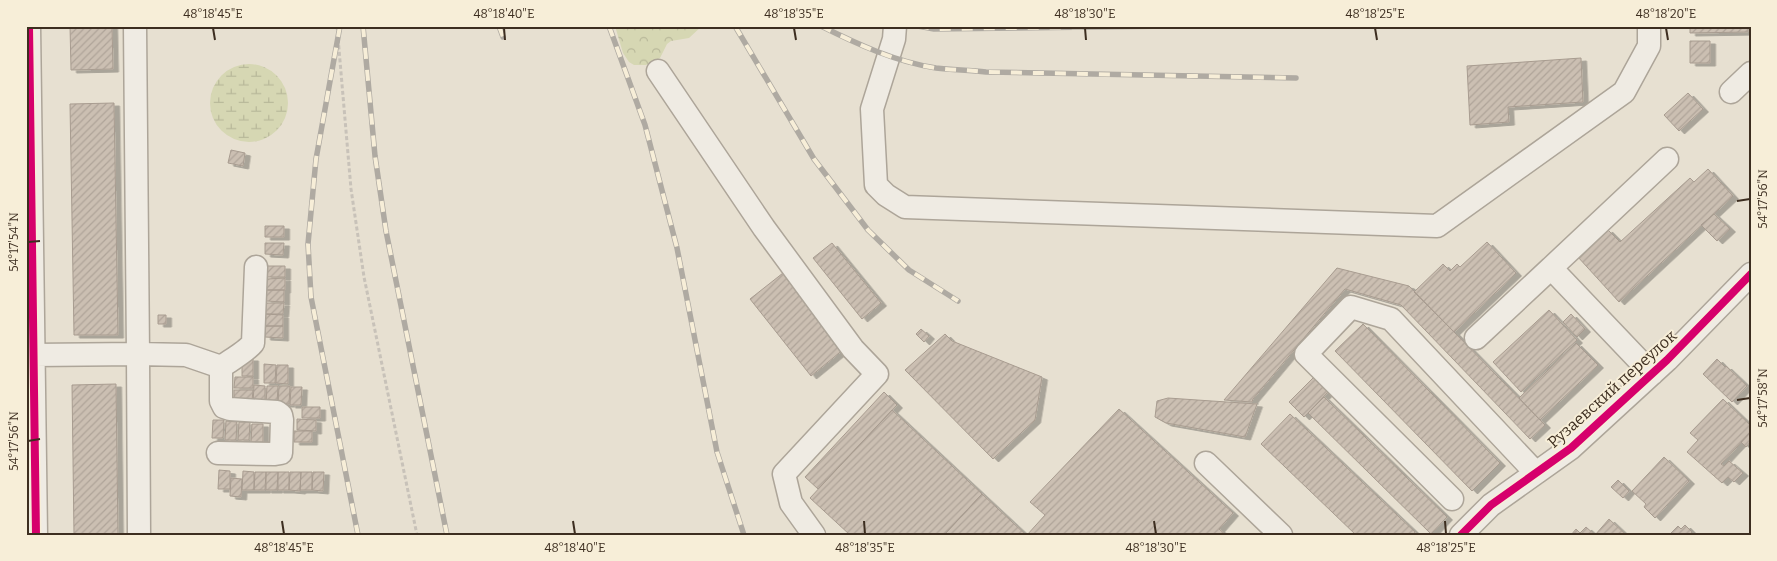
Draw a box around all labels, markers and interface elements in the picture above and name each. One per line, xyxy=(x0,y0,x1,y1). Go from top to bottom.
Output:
text: 48°18'45"E xyxy=(183,7,243,21)
text: 48°18'40"E xyxy=(474,7,534,21)
text: 48°18'35"E xyxy=(764,7,824,21)
text: 48°18'30"E xyxy=(1055,7,1115,21)
text: 48°18'25"E xyxy=(1345,7,1405,21)
text: 48°18'20"E xyxy=(1636,7,1696,21)
text: 54°17'56"N xyxy=(1756,169,1770,229)
text: 54°17'54"N xyxy=(7,212,21,272)
street label: Рузаевский переулок xyxy=(1544,326,1681,452)
text: 54°17'58"N xyxy=(1756,368,1770,428)
text: 54°17'56"N xyxy=(7,411,21,471)
text: 48°18'45"E xyxy=(254,541,314,555)
text: 48°18'40"E xyxy=(545,541,605,555)
text: 48°18'35"E xyxy=(835,541,895,555)
text: 48°18'30"E xyxy=(1126,541,1186,555)
text: 48°18'25"E xyxy=(1416,541,1476,555)

